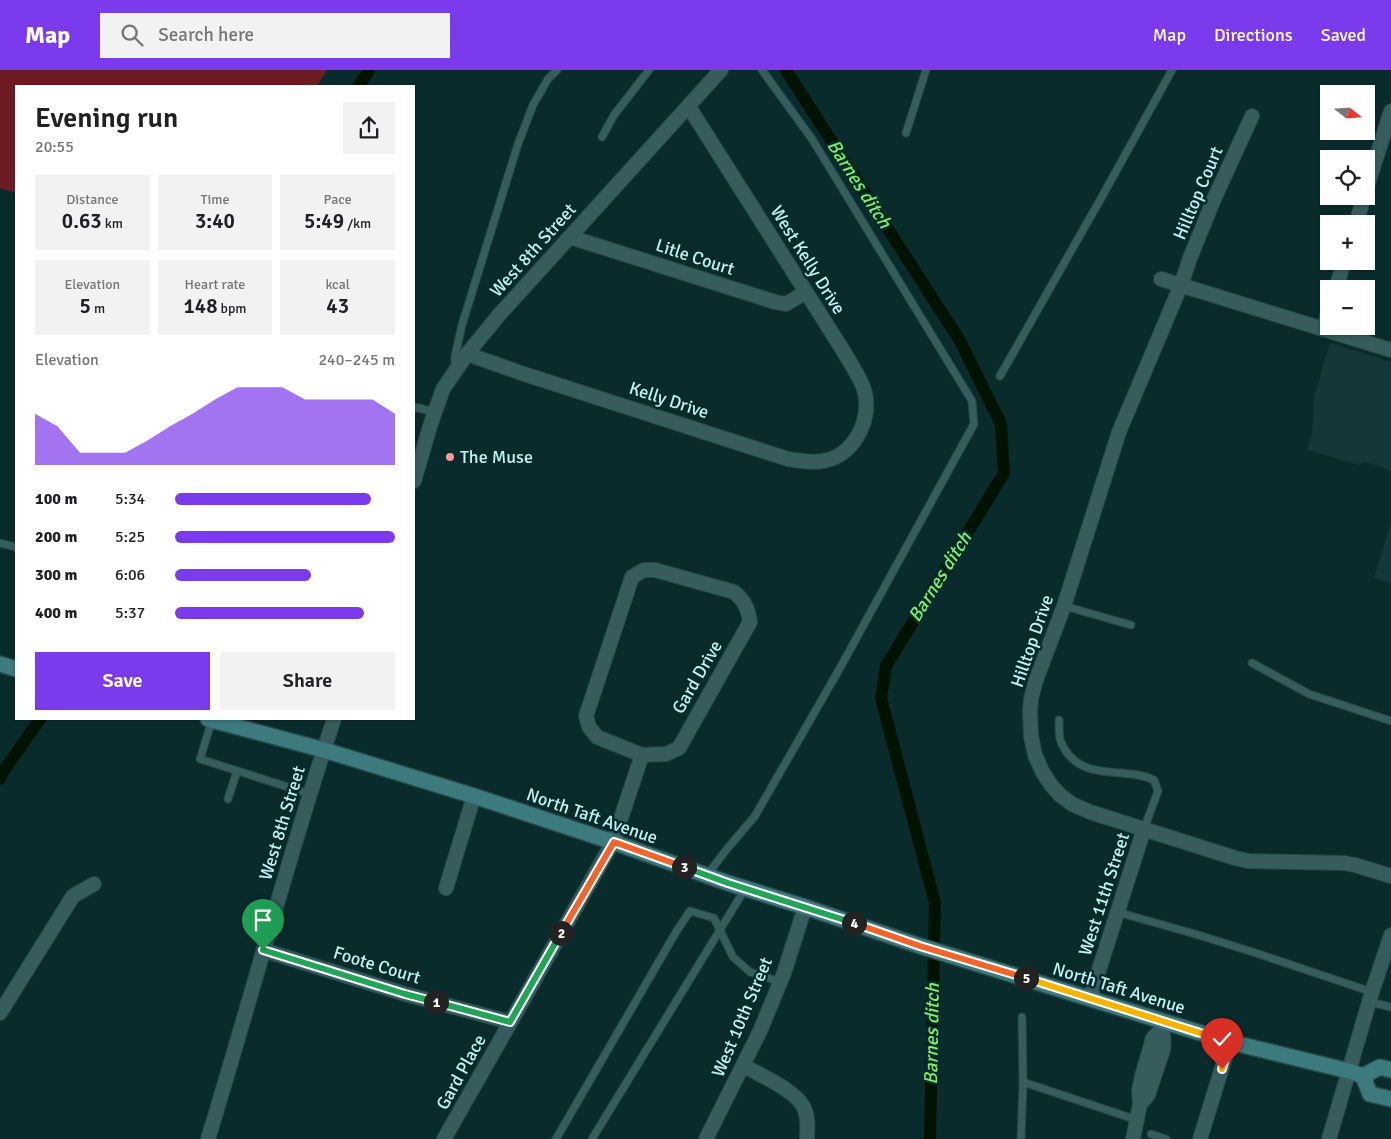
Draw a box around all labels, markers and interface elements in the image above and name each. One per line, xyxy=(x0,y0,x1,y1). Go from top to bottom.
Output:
search box xyxy=(100,13,450,58)
text: Map xyxy=(25,20,70,50)
icon: search xyxy=(118,21,146,49)
text: Search here xyxy=(158,23,254,47)
text: Map xyxy=(1153,24,1186,46)
text: Directions xyxy=(1214,24,1293,46)
text: Saved xyxy=(1321,24,1366,46)
north arrow xyxy=(1320,85,1375,140)
map controls xyxy=(1320,85,1375,335)
text: Evening run xyxy=(35,101,178,135)
button: share xyxy=(343,102,395,154)
water label: Barnes ditch xyxy=(821,135,897,234)
text: 20:55 xyxy=(35,137,74,157)
street label: Hilltop Court xyxy=(1168,143,1228,243)
button: locate xyxy=(1320,150,1375,205)
text: Distance xyxy=(66,191,118,208)
text: Time xyxy=(201,191,229,208)
text: Pace xyxy=(324,191,352,208)
street label: West 8th Street xyxy=(485,199,581,301)
street label: West Kelly Drive xyxy=(766,202,850,318)
text: 0.63 xyxy=(62,208,102,234)
text: 3:40 xyxy=(195,208,235,234)
text: 5:49 xyxy=(304,208,344,234)
text: km xyxy=(102,215,123,232)
text: /km xyxy=(344,215,371,232)
button: + xyxy=(1320,215,1375,270)
street label: Litle Court xyxy=(653,234,737,280)
text: Elevation xyxy=(64,276,120,293)
text: Heart rate xyxy=(185,276,245,293)
text: kcal xyxy=(325,276,350,293)
button: − xyxy=(1320,280,1375,335)
text: 5 xyxy=(80,293,91,319)
text: 148 xyxy=(183,293,217,319)
text: 43 xyxy=(326,293,349,319)
text: m xyxy=(91,300,105,317)
text: bpm xyxy=(217,300,247,317)
text: Elevation xyxy=(35,350,99,370)
text: 240–245 m xyxy=(318,350,395,370)
street label: Kelly Drive xyxy=(626,377,712,423)
place label: The Muse xyxy=(460,446,533,468)
marker: The Muse xyxy=(444,451,456,463)
text: 100 m xyxy=(35,489,77,509)
text: 5:34 xyxy=(115,489,145,509)
text: 200 m xyxy=(35,527,77,547)
text: 5:25 xyxy=(115,527,145,547)
water label: Barnes ditch xyxy=(903,527,977,626)
text: 300 m xyxy=(35,565,77,585)
text: 6:06 xyxy=(115,565,145,585)
street label: Hilltop Drive xyxy=(1006,592,1058,690)
text: 400 m xyxy=(35,603,77,623)
text: 5:37 xyxy=(115,603,145,623)
street label: Gard Drive xyxy=(667,636,727,718)
button: Save xyxy=(35,652,210,710)
button: Share xyxy=(220,652,395,710)
street label: West 8th Street xyxy=(254,763,310,883)
street label: North Taft Avenue xyxy=(523,783,661,849)
street label: West 11th Street xyxy=(1074,830,1134,958)
pin: 3 xyxy=(672,854,696,880)
text: 3 xyxy=(681,859,688,876)
pin xyxy=(242,899,284,950)
icon: arrive xyxy=(249,906,277,934)
pin: 4 xyxy=(842,910,866,936)
text: 4 xyxy=(851,915,858,932)
pin: 2 xyxy=(548,920,574,946)
text: 2 xyxy=(558,925,565,942)
street label: Foote Court xyxy=(331,941,423,989)
street label: West 10th Street xyxy=(707,954,777,1080)
street label: North Taft Avenue xyxy=(1050,957,1188,1019)
pin: 5 xyxy=(1014,966,1038,990)
text: 5 xyxy=(1023,970,1030,987)
water label: Barnes ditch xyxy=(919,982,945,1085)
pin: 1 xyxy=(424,990,448,1014)
text: 1 xyxy=(433,994,440,1011)
pin xyxy=(1201,1018,1243,1069)
icon: check xyxy=(1208,1025,1236,1053)
street label: Gard Place xyxy=(431,1031,491,1113)

